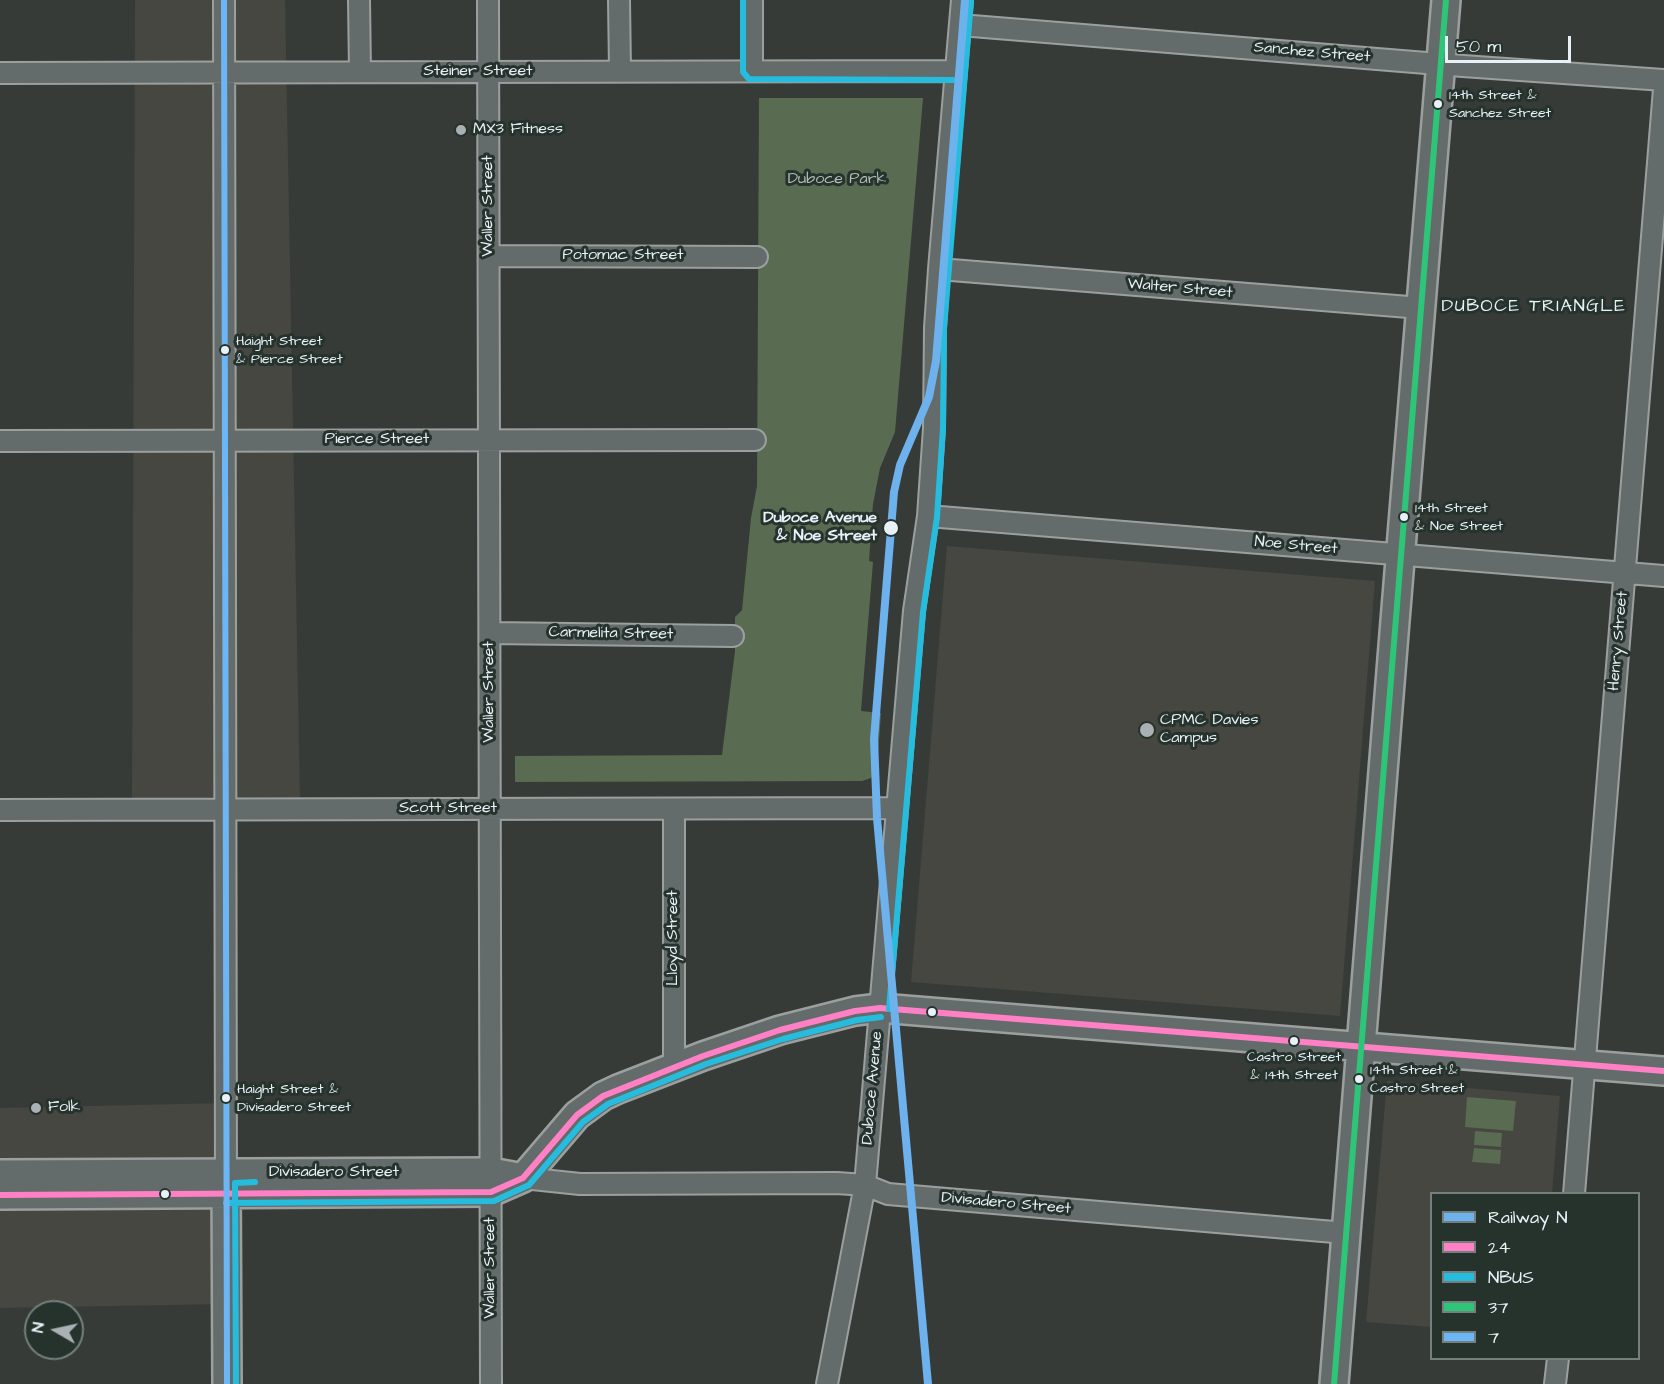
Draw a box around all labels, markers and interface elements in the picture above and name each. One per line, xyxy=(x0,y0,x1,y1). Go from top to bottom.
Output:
scale bar xyxy=(1448,24,1574,62)
text: 50 m xyxy=(1456,34,1501,59)
street label: Sanchez Street xyxy=(1253,38,1371,68)
street label: Steiner Street xyxy=(423,62,533,82)
place label: 14th Street & Sanchez Street xyxy=(1449,88,1551,120)
marker: 14th Street & Sanchez Street xyxy=(1432,98,1444,110)
place label: MX3 Fitness xyxy=(473,120,563,140)
marker: MX3 Fitness xyxy=(454,123,468,137)
street label: Waller Street xyxy=(479,155,499,257)
park label: Duboce Park xyxy=(788,170,886,190)
street label: Potomac Street xyxy=(562,246,684,266)
street label: Walter Street xyxy=(1127,275,1233,303)
district label: DUBOCE TRIANGLE xyxy=(1442,296,1626,318)
place label: Haight Street & Pierce Street xyxy=(236,334,343,366)
marker: Haight Street & Pierce Street xyxy=(219,344,231,356)
street label: Pierce Street xyxy=(325,430,429,450)
place label: 14th Street & Noe Street xyxy=(1415,501,1503,534)
place label: Duboce Avenue & Noe Street xyxy=(763,509,877,547)
marker: 14th Street & Noe Street xyxy=(1398,511,1410,523)
marker: Duboce Avenue & Noe Street xyxy=(882,519,900,537)
street label: Noe Street xyxy=(1254,533,1338,559)
street label: Henry Street xyxy=(1605,590,1633,692)
street label: Carmelita Street xyxy=(548,623,674,645)
street label: Waller Street xyxy=(480,641,500,743)
place label: CPMC Davies Campus xyxy=(1160,711,1258,749)
marker: CPMC Davies Campus xyxy=(1138,721,1156,739)
street label: Scott Street xyxy=(399,799,497,819)
street label: Lloyd Street xyxy=(664,890,684,986)
unlabelled marker xyxy=(926,1006,938,1018)
street label: Duboce Avenue xyxy=(858,1031,888,1145)
marker: Castro Street & 14th Street xyxy=(1288,1035,1300,1047)
place label: Castro Street & 14th Street xyxy=(1247,1050,1341,1082)
place label: 14th Street & Castro Street xyxy=(1370,1063,1464,1096)
marker: 14th Street & Castro Street xyxy=(1353,1073,1365,1085)
place label: Haight Street & Divisadero Street xyxy=(237,1082,351,1114)
marker: Haight Street & Divisadero Street xyxy=(220,1092,232,1104)
place label: Folk xyxy=(48,1098,80,1118)
marker: Folk xyxy=(29,1101,43,1115)
street label: Divisadero Street xyxy=(269,1163,399,1183)
unlabelled marker xyxy=(159,1188,171,1200)
street label: Divisadero Street xyxy=(940,1189,1072,1219)
legend xyxy=(1430,1192,1640,1360)
text: Railway N xyxy=(1488,1205,1568,1230)
street label: Waller Street xyxy=(481,1217,501,1319)
text: 24 xyxy=(1488,1235,1511,1260)
text: NBUS xyxy=(1488,1265,1534,1290)
text: 37 xyxy=(1488,1295,1508,1320)
north arrow xyxy=(24,1300,84,1360)
text: N xyxy=(27,1321,50,1334)
text: 7 xyxy=(1488,1325,1499,1350)

